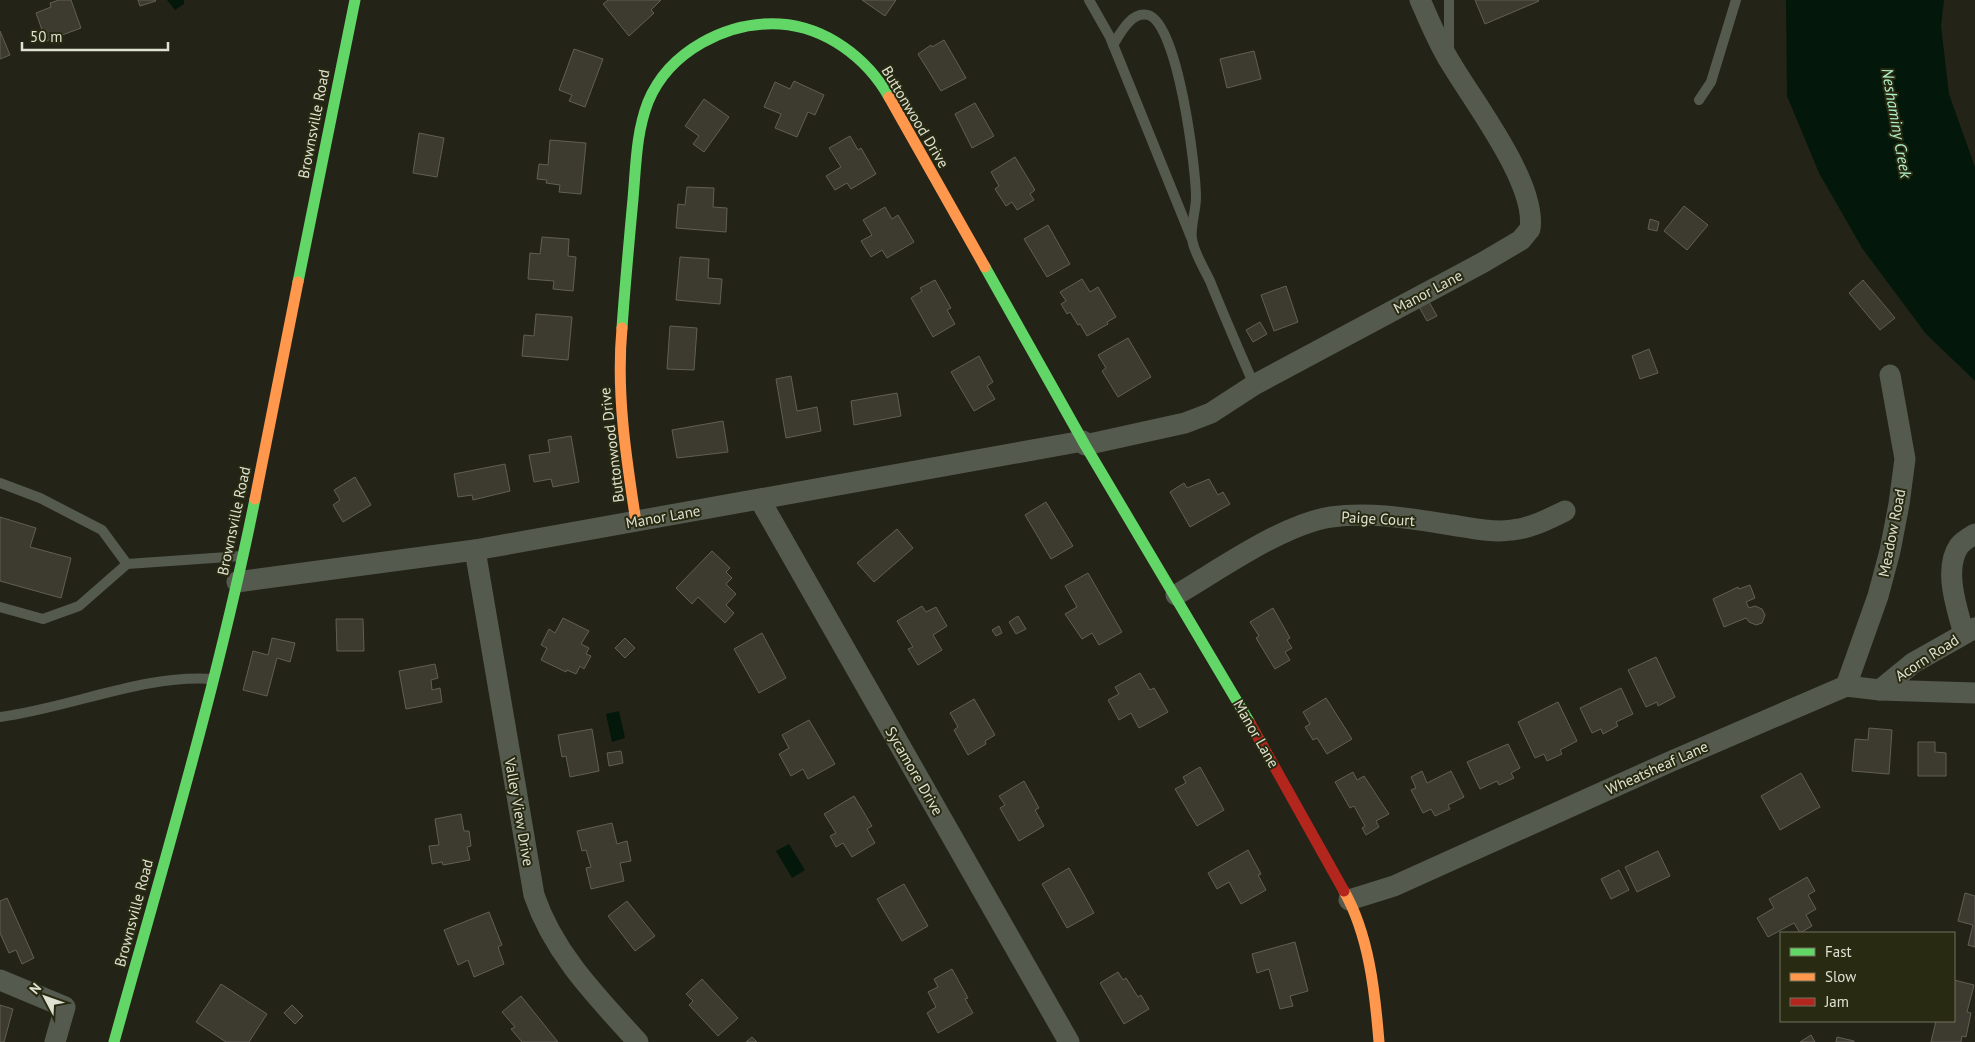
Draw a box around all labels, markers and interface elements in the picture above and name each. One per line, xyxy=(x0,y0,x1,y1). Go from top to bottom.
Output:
scale bar xyxy=(22,20,169,52)
text: 50 m xyxy=(30,27,63,46)
street label: Buttonwood Drive xyxy=(877,62,953,171)
water label: Neshaminy Creek xyxy=(1877,66,1917,180)
street label: Brownsville Road xyxy=(294,68,333,180)
street label: Manor Lane xyxy=(1390,265,1466,318)
street label: Buttonwood Drive xyxy=(595,386,628,504)
street label: Brownsville Road xyxy=(213,465,254,577)
street label: Meadow Road xyxy=(1874,487,1909,579)
street label: Manor Lane xyxy=(624,501,702,532)
street label: Paige Court xyxy=(1341,507,1415,530)
street label: Acorn Road xyxy=(1891,630,1962,685)
street label: Manor Lane xyxy=(1229,696,1284,771)
street label: Sycamore Drive xyxy=(881,723,948,819)
street label: Wheatsheaf Lane xyxy=(1603,737,1711,799)
street label: Valley View Drive xyxy=(500,755,538,868)
street label: Brownsville Road xyxy=(110,857,157,969)
legend xyxy=(1780,932,1955,1022)
text: Fast xyxy=(1825,942,1852,961)
text: Slow xyxy=(1825,967,1856,986)
north arrow xyxy=(20,972,70,1022)
text: N xyxy=(25,979,45,998)
text: Jam xyxy=(1824,992,1849,1011)

